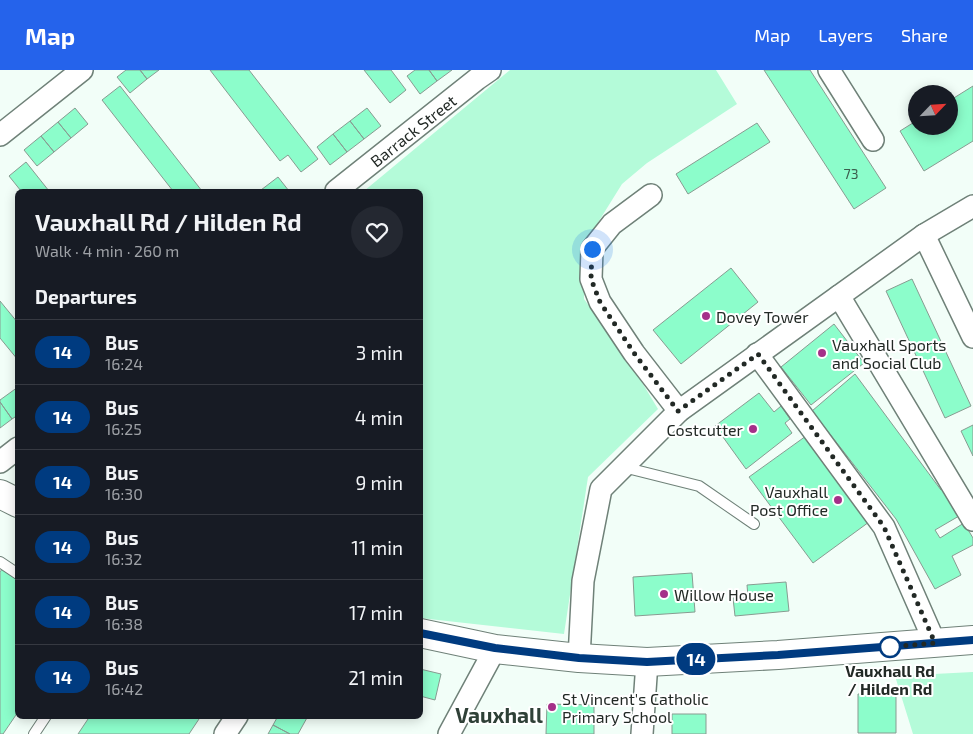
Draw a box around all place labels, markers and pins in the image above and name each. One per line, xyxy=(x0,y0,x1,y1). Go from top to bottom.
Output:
place label: Dovey Tower xyxy=(716,307,809,326)
marker: Dovey Tower xyxy=(700,310,712,322)
place label: Vauxhall Sports and Social Club xyxy=(832,335,946,372)
marker: Vauxhall Sports and Social Club xyxy=(816,347,828,359)
place label: Costcutter xyxy=(666,420,744,439)
marker: Costcutter xyxy=(747,423,759,435)
place label: Vauxhall Post Office xyxy=(750,482,828,519)
marker: Vauxhall Post Office xyxy=(832,494,844,506)
place label: Willow House xyxy=(674,585,774,604)
marker: Willow House xyxy=(658,588,670,600)
marker: Vauxhall Rd / Hilden Rd xyxy=(879,636,901,658)
place label: Vauxhall Rd / Hilden Rd xyxy=(845,661,935,698)
place label: St Vincent's Catholic Primary School xyxy=(562,689,709,726)
marker: St Vincent's Catholic Primary School xyxy=(546,701,558,713)

